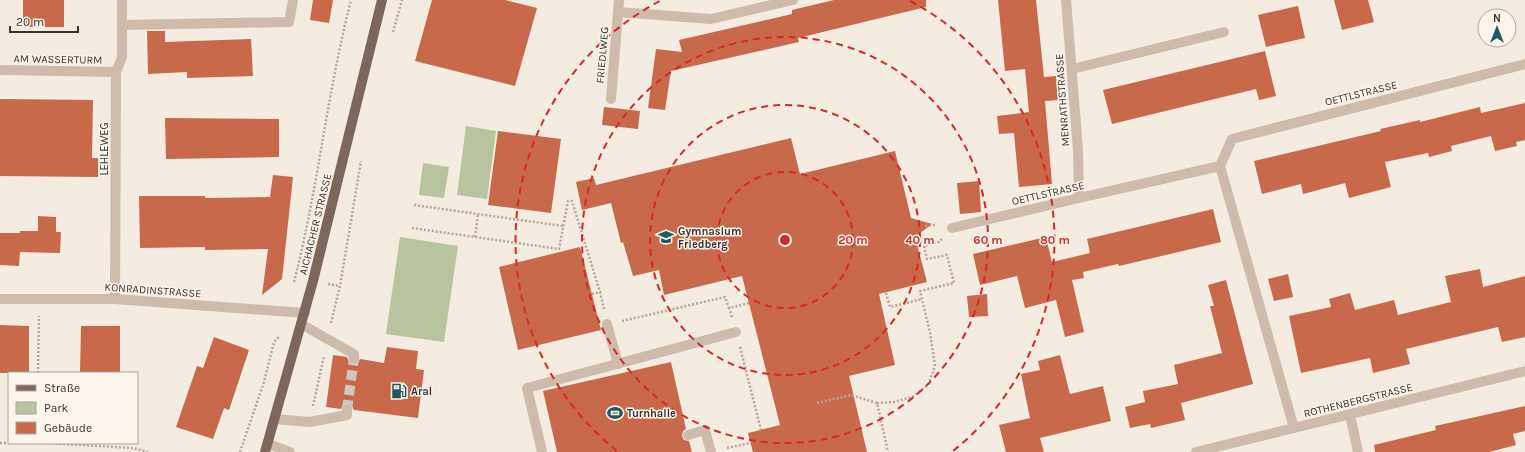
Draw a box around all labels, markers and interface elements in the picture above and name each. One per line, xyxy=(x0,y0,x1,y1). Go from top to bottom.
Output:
scale bar xyxy=(10,8,78,34)
north arrow xyxy=(1477,8,1517,48)
text: N xyxy=(1493,12,1501,25)
text: 20 m xyxy=(16,15,44,29)
street label: FRIEDLWEG xyxy=(594,26,611,84)
street label: AM WASSERTURM xyxy=(13,52,103,67)
street label: MENRATHSTRASSE xyxy=(1053,53,1072,147)
street label: OETTLSTRASSE xyxy=(1324,78,1399,109)
street label: LEHLEWEG xyxy=(98,122,111,176)
street label: AICHACHER STRASSE xyxy=(297,172,334,276)
street label: OETTLSTRASSE xyxy=(1011,179,1086,208)
place label: Gymnasium Friedberg xyxy=(678,225,741,251)
school or university icon: Gymnasium Friedberg xyxy=(657,228,675,246)
centre of rings xyxy=(778,233,792,247)
text: 20 m xyxy=(838,233,868,247)
text: 40 m xyxy=(905,233,935,247)
text: 60 m xyxy=(973,233,1003,247)
text: 80 m xyxy=(1040,233,1070,247)
street label: KONRADINSTRASSE xyxy=(104,281,202,300)
legend xyxy=(8,372,138,444)
text: Straße xyxy=(44,381,80,395)
street label: ROTHENBERGSTRASSE xyxy=(1302,381,1414,420)
fuel station icon: Aral xyxy=(390,382,408,400)
place label: Aral xyxy=(411,385,432,398)
text: Park xyxy=(44,401,69,415)
sports icon: Turnhalle xyxy=(606,404,624,422)
place label: Turnhalle xyxy=(627,407,676,420)
text: Gebäude xyxy=(44,421,92,435)

